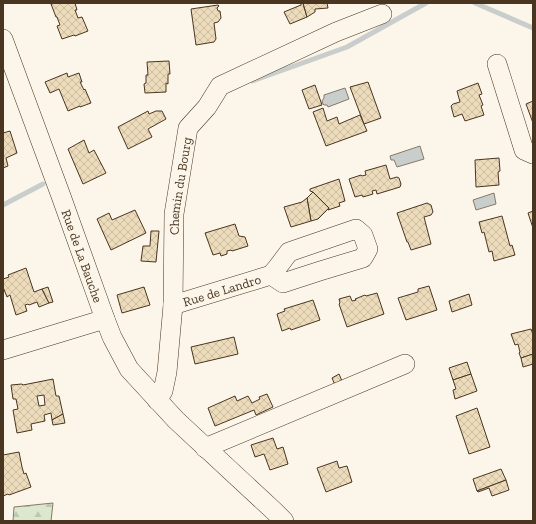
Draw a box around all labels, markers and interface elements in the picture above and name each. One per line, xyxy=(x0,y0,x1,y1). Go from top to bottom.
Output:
street label: Chemin du Bourg xyxy=(167,136,194,235)
street label: Rue de La Bauche xyxy=(58,208,105,305)
street label: Rue de Landro xyxy=(181,271,263,310)

